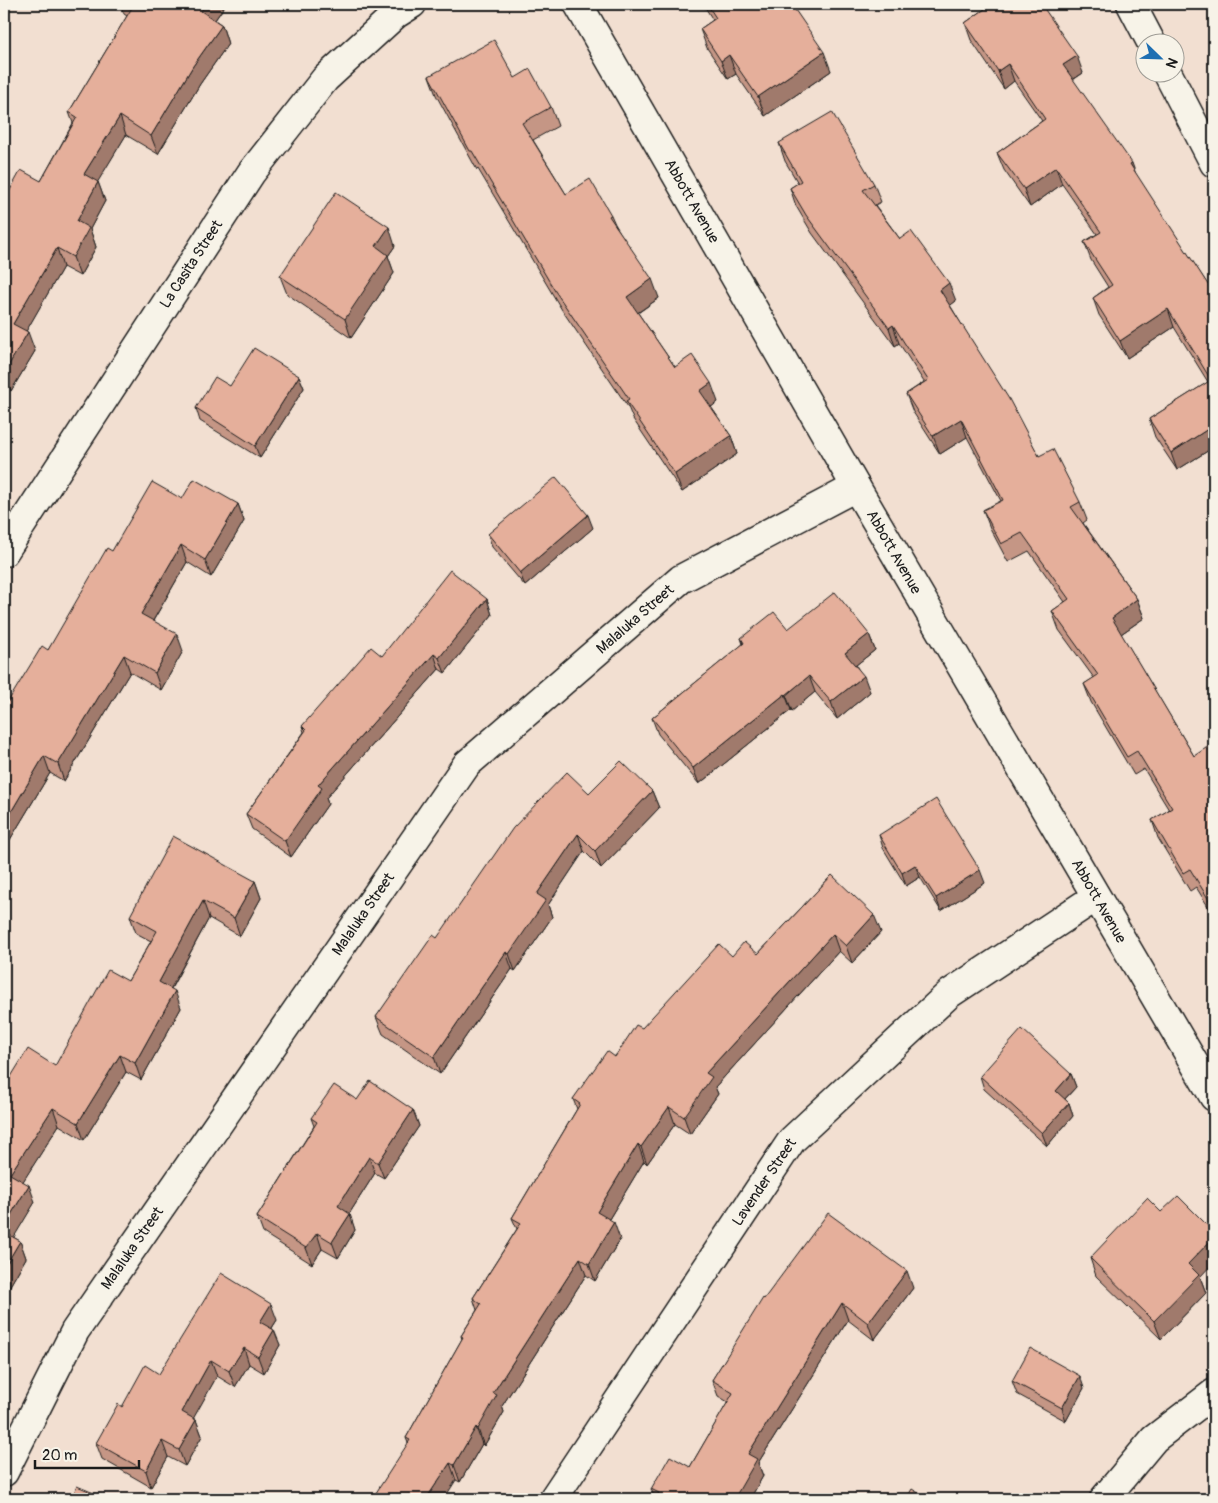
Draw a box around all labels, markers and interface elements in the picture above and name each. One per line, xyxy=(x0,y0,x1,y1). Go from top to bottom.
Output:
north arrow xyxy=(1136,32,1186,82)
text: N xyxy=(1162,55,1181,71)
street label: Abbott Avenue xyxy=(660,156,724,247)
street label: La Casita Street xyxy=(156,216,227,312)
street label: Abbott Avenue xyxy=(862,507,926,598)
street label: Malaluka Street xyxy=(593,580,679,658)
street label: Abbott Avenue xyxy=(1067,856,1131,947)
street label: Malaluka Street xyxy=(328,868,399,959)
street label: Lavender Street xyxy=(728,1134,801,1230)
street label: Malaluka Street xyxy=(97,1202,168,1293)
scale bar xyxy=(35,1438,139,1470)
text: 20 m xyxy=(42,1446,77,1465)

